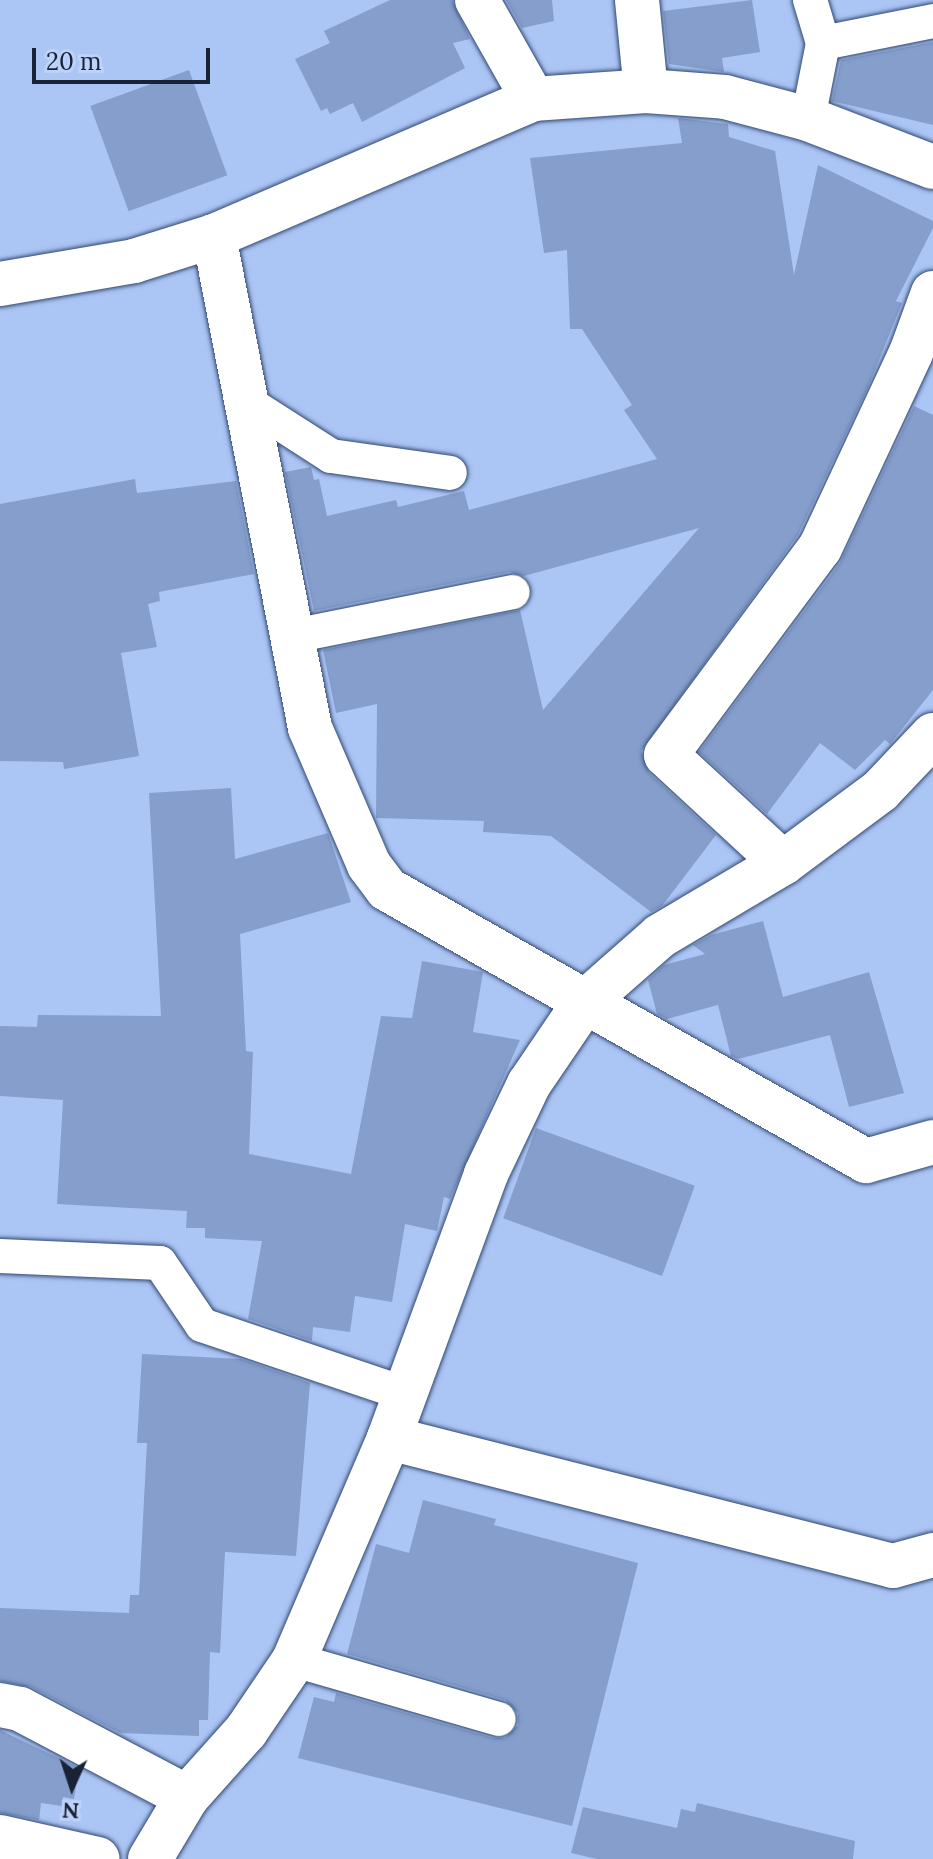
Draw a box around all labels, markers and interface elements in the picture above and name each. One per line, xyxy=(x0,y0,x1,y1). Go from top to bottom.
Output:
scale bar xyxy=(36,32,214,82)
text: 20 m xyxy=(46,46,102,77)
north arrow xyxy=(32,1747,112,1827)
text: N xyxy=(62,1797,80,1825)

